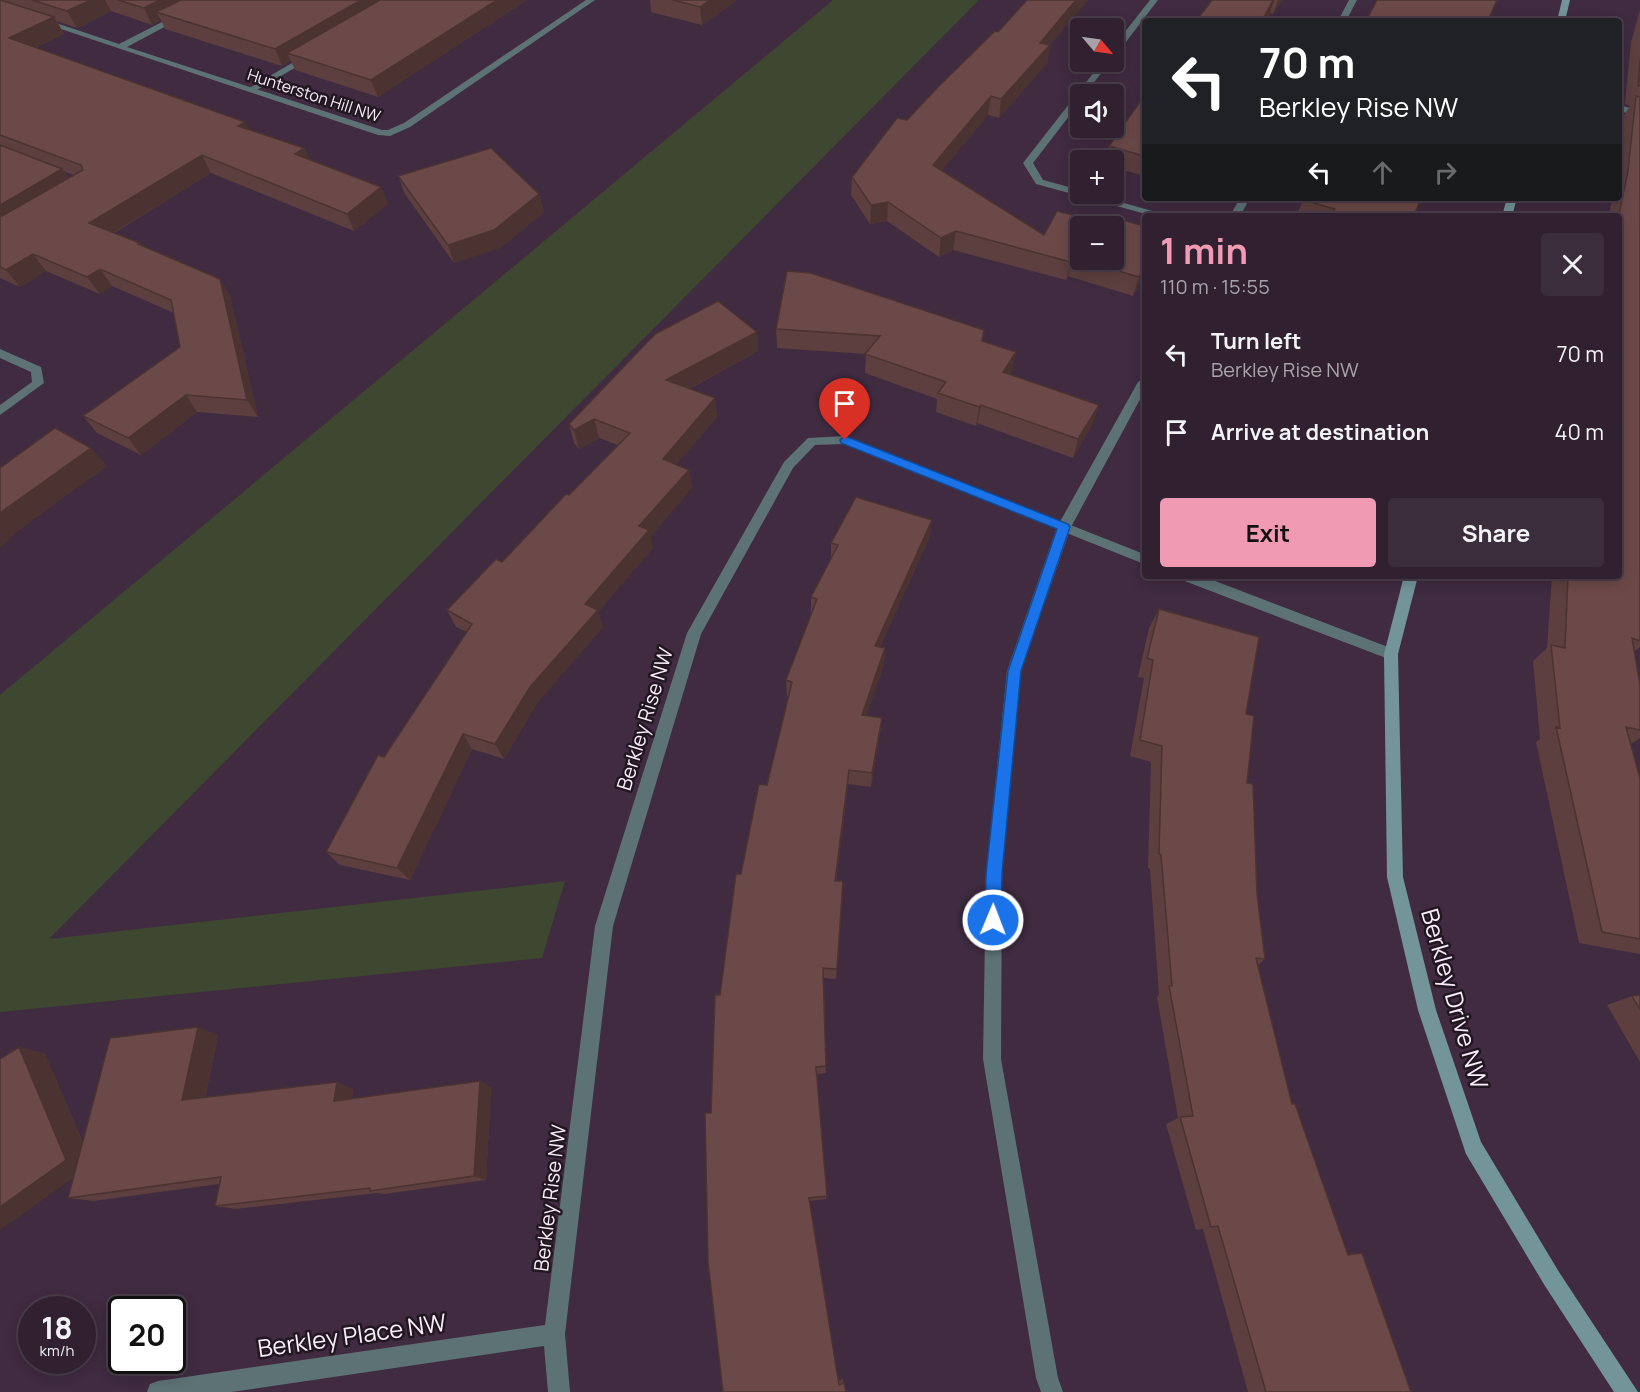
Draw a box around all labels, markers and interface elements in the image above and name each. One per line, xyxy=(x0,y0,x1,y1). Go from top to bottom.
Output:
north arrow xyxy=(1070,18,1124,72)
map controls xyxy=(1070,18,1124,270)
text: 70 m xyxy=(1259,33,1355,91)
icon: left xyxy=(1160,42,1238,120)
street label: Hunterston Hill NW xyxy=(245,63,383,127)
button: sound xyxy=(1070,84,1124,138)
text: Berkley Rise NW xyxy=(1259,88,1458,125)
button: + xyxy=(1070,150,1124,204)
icon: left xyxy=(1303,156,1336,189)
icon: ahead xyxy=(1366,156,1399,189)
icon: right xyxy=(1429,156,1462,189)
button: − xyxy=(1070,216,1124,270)
text: 1 min xyxy=(1160,226,1248,275)
button: close xyxy=(1541,233,1604,296)
text: 110 m · 15:55 xyxy=(1160,273,1270,300)
text: Turn left xyxy=(1211,326,1301,356)
icon: left xyxy=(1160,338,1193,371)
text: 70 m xyxy=(1556,339,1604,369)
text: Berkley Rise NW xyxy=(1211,356,1359,383)
pin xyxy=(819,378,870,440)
icon: arrive xyxy=(828,387,861,420)
icon: arrive xyxy=(1160,416,1193,449)
text: Arrive at destination xyxy=(1211,417,1429,447)
text: 40 m xyxy=(1555,417,1604,447)
button: Exit xyxy=(1160,498,1376,567)
button: Share xyxy=(1388,498,1604,567)
street label: Berkley Rise NW xyxy=(610,644,679,793)
position arrow xyxy=(961,888,1025,952)
street label: Berkley Drive NW xyxy=(1414,905,1497,1093)
street label: Berkley Rise NW xyxy=(527,1123,572,1273)
speed limit sign: 20 xyxy=(108,1296,186,1374)
street label: Berkley Place NW xyxy=(255,1305,449,1364)
text: 18 xyxy=(41,1307,73,1348)
text: km/h xyxy=(40,1340,74,1361)

